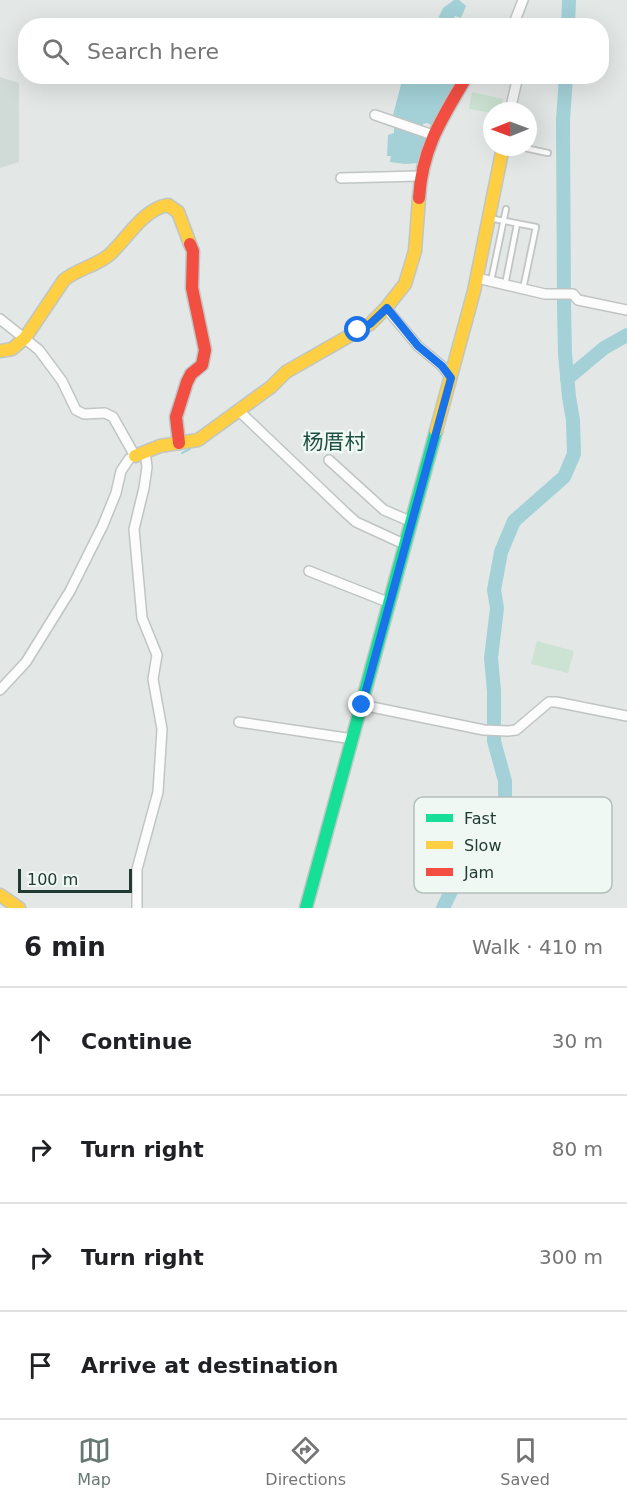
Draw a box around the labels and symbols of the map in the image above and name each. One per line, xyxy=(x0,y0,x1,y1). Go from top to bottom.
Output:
north arrow xyxy=(483,102,537,156)
route start xyxy=(344,316,370,342)
district label: 杨厝村 xyxy=(303,430,366,454)
route end xyxy=(348,691,374,717)
legend xyxy=(414,797,612,893)
text: Fast xyxy=(464,809,496,828)
text: Slow xyxy=(464,836,501,855)
text: Jam xyxy=(463,863,494,882)
scale bar xyxy=(18,866,132,894)

